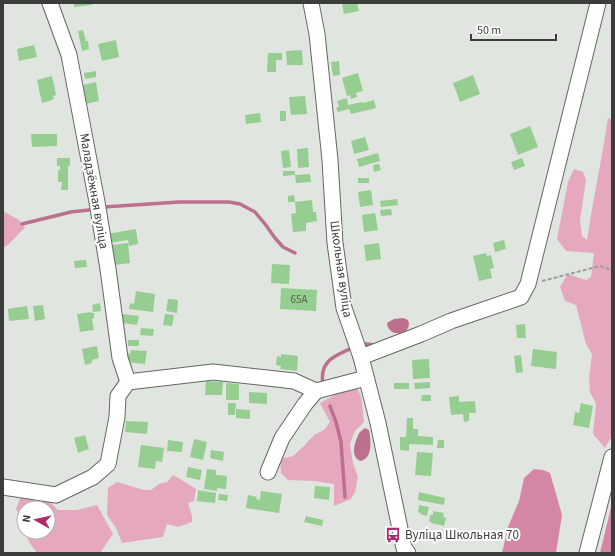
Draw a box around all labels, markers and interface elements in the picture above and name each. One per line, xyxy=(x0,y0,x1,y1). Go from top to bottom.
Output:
scale bar xyxy=(471,16,556,42)
text: 50 m xyxy=(477,22,501,39)
street label: Маладзёжная вуліца xyxy=(75,132,113,250)
street label: Школьная вуліца xyxy=(325,219,357,319)
house number: 65А xyxy=(291,292,307,307)
north arrow xyxy=(16,500,56,540)
text: N xyxy=(19,514,35,523)
bus stop icon: Вуліца Школьная 70 xyxy=(384,526,402,544)
place label: Вуліца Школьная 70 xyxy=(405,526,519,544)

